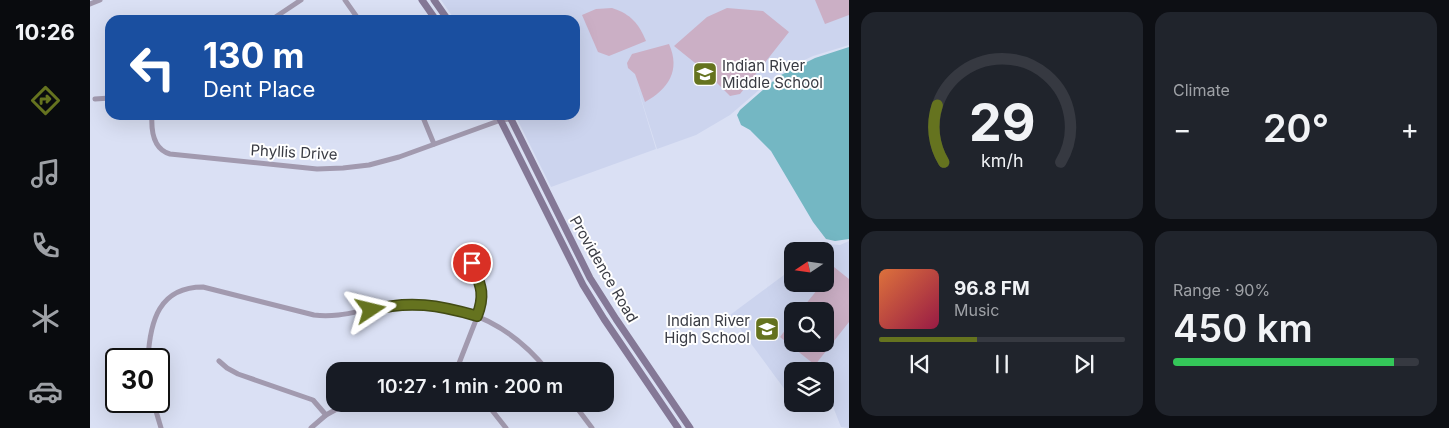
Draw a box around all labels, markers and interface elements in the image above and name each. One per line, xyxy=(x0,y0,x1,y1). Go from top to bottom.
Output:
text: 10:26 xyxy=(15,19,75,45)
text: 130 m xyxy=(203,34,305,76)
icon: left xyxy=(120,35,185,100)
place label: Indian River Middle School xyxy=(722,56,823,92)
school or university icon: Indian River Middle School xyxy=(692,61,718,87)
text: Dent Place xyxy=(203,76,315,102)
text: Climate xyxy=(1173,80,1230,100)
icon: directions xyxy=(28,83,63,118)
text: 29 xyxy=(969,91,1035,154)
text: 20° xyxy=(1263,105,1329,151)
text: − xyxy=(1173,112,1192,146)
text: + xyxy=(1400,112,1419,146)
street label: Phyllis Drive xyxy=(250,140,338,164)
text: km/h xyxy=(981,150,1023,171)
icon: music xyxy=(28,156,63,191)
street label: Providence Road xyxy=(566,212,642,326)
icon: phone xyxy=(28,228,63,263)
pin xyxy=(451,242,493,284)
north arrow xyxy=(784,242,834,292)
map controls xyxy=(784,242,834,412)
icon: arrive xyxy=(458,249,486,277)
text: 96.8 FM xyxy=(954,277,1030,300)
text: Range · 90% xyxy=(1173,280,1270,300)
position arrow xyxy=(344,283,396,335)
text: Music xyxy=(954,300,999,320)
icon: climate xyxy=(28,301,63,336)
button: search xyxy=(784,302,834,352)
text: 450 km xyxy=(1173,305,1313,351)
place label: Indian River High School xyxy=(664,311,750,347)
school or university icon: Indian River High School xyxy=(754,316,780,342)
speed limit sign: 30 xyxy=(105,348,170,413)
icon: previous xyxy=(906,350,934,378)
icon: pause xyxy=(988,350,1016,378)
icon: next xyxy=(1070,350,1098,378)
button: layers xyxy=(784,362,834,412)
icon: car xyxy=(28,374,63,409)
text: 10:27 · 1 min · 200 m xyxy=(377,375,563,398)

